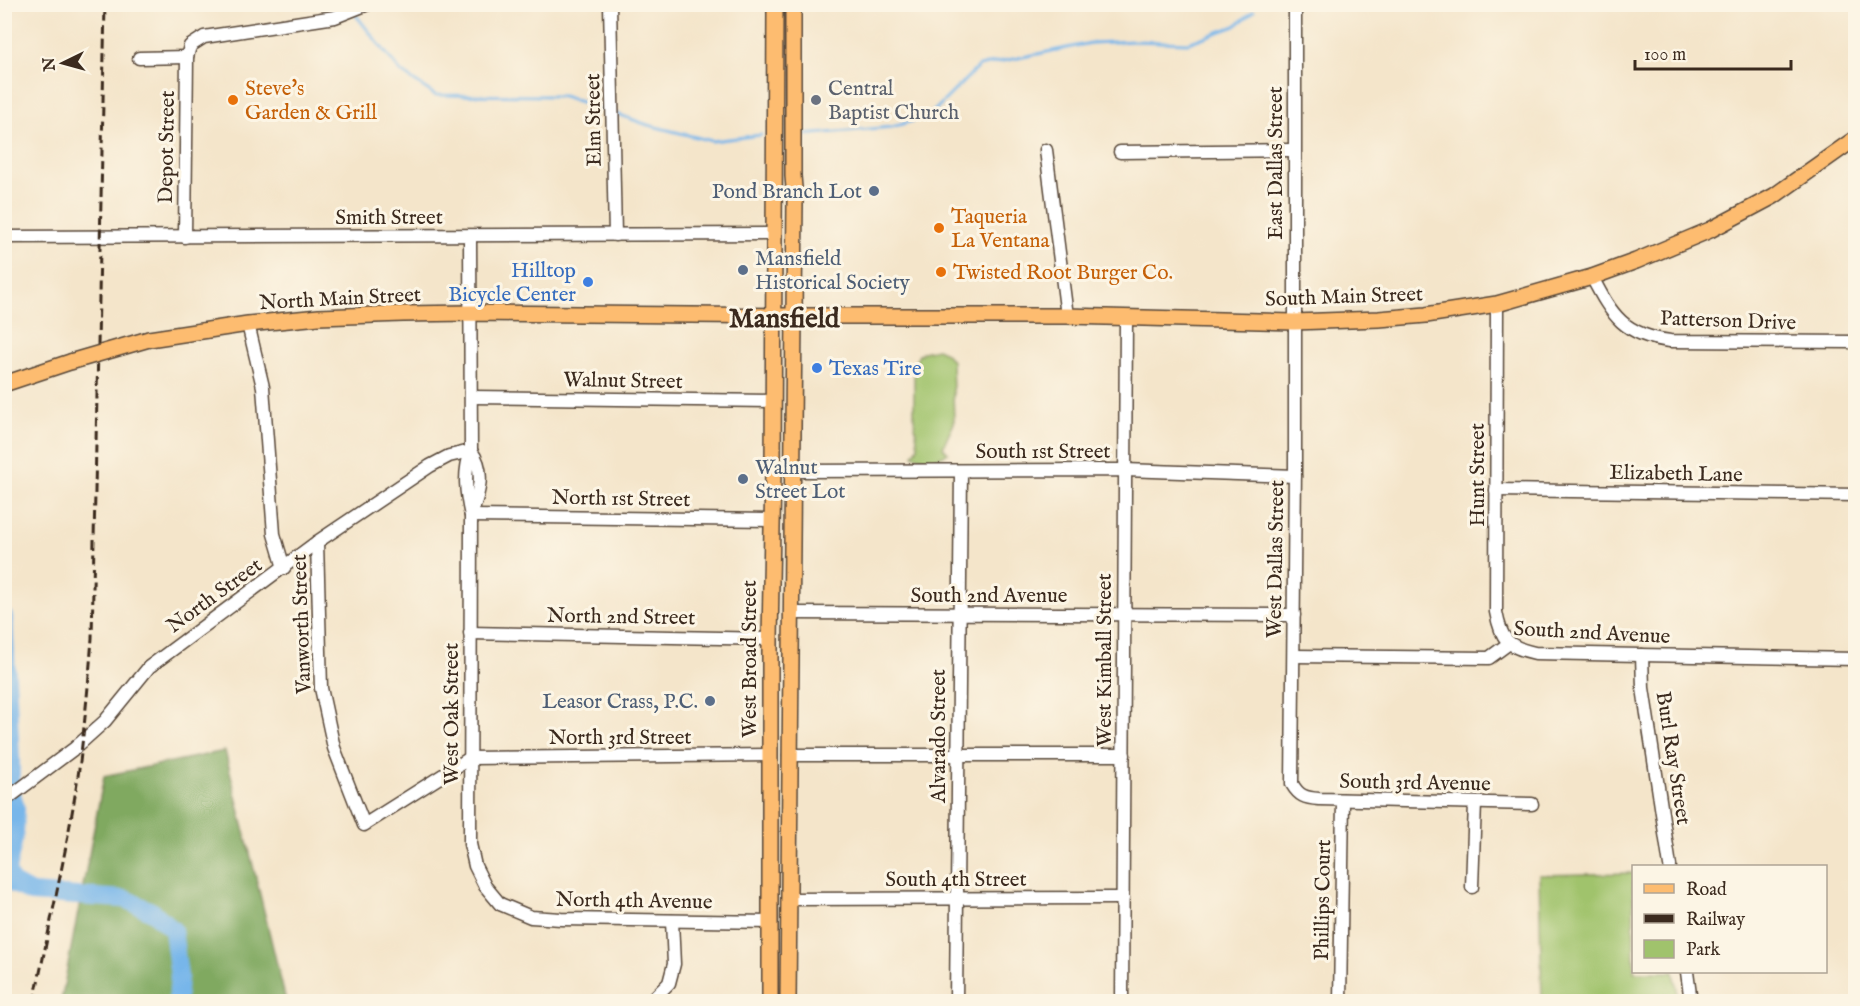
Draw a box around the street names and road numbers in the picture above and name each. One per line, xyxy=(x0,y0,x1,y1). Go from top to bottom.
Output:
street label: Elm Street xyxy=(580,73,609,167)
street label: East Dallas Street xyxy=(1263,86,1290,240)
street label: Depot Street xyxy=(153,90,182,204)
street label: Smith Street xyxy=(335,205,443,232)
street label: South Main Street xyxy=(1265,281,1424,314)
street label: North Main Street xyxy=(259,282,422,317)
street label: Patterson Drive xyxy=(1659,306,1797,337)
street label: Walnut Street xyxy=(563,367,683,396)
street label: Hunt Street xyxy=(1465,423,1492,527)
street label: South 1st Street xyxy=(975,439,1111,466)
street label: Elizabeth Lane xyxy=(1609,460,1743,489)
street label: West Dallas Street xyxy=(1262,480,1291,638)
street label: North 1st Street xyxy=(551,485,691,514)
street label: North Street xyxy=(162,552,268,640)
street label: Vanworth Street xyxy=(287,553,318,695)
street label: West Kimball Street xyxy=(1092,573,1119,747)
street label: West Broad Street xyxy=(737,580,764,738)
street label: South 2nd Avenue xyxy=(911,583,1068,610)
street label: North 2nd Street xyxy=(546,603,695,632)
street label: South 2nd Avenue xyxy=(1513,616,1671,651)
street label: West Oak Street xyxy=(439,643,466,785)
street label: Alvarado Street xyxy=(926,669,953,804)
street label: Burl Ray Street xyxy=(1649,690,1696,827)
street label: North 3rd Street xyxy=(548,725,692,752)
street label: South 3rd Avenue xyxy=(1339,769,1491,798)
street label: Phillips Court xyxy=(1309,839,1338,961)
street label: South 4th Street xyxy=(885,867,1027,894)
street label: North 4th Avenue xyxy=(555,887,713,916)

